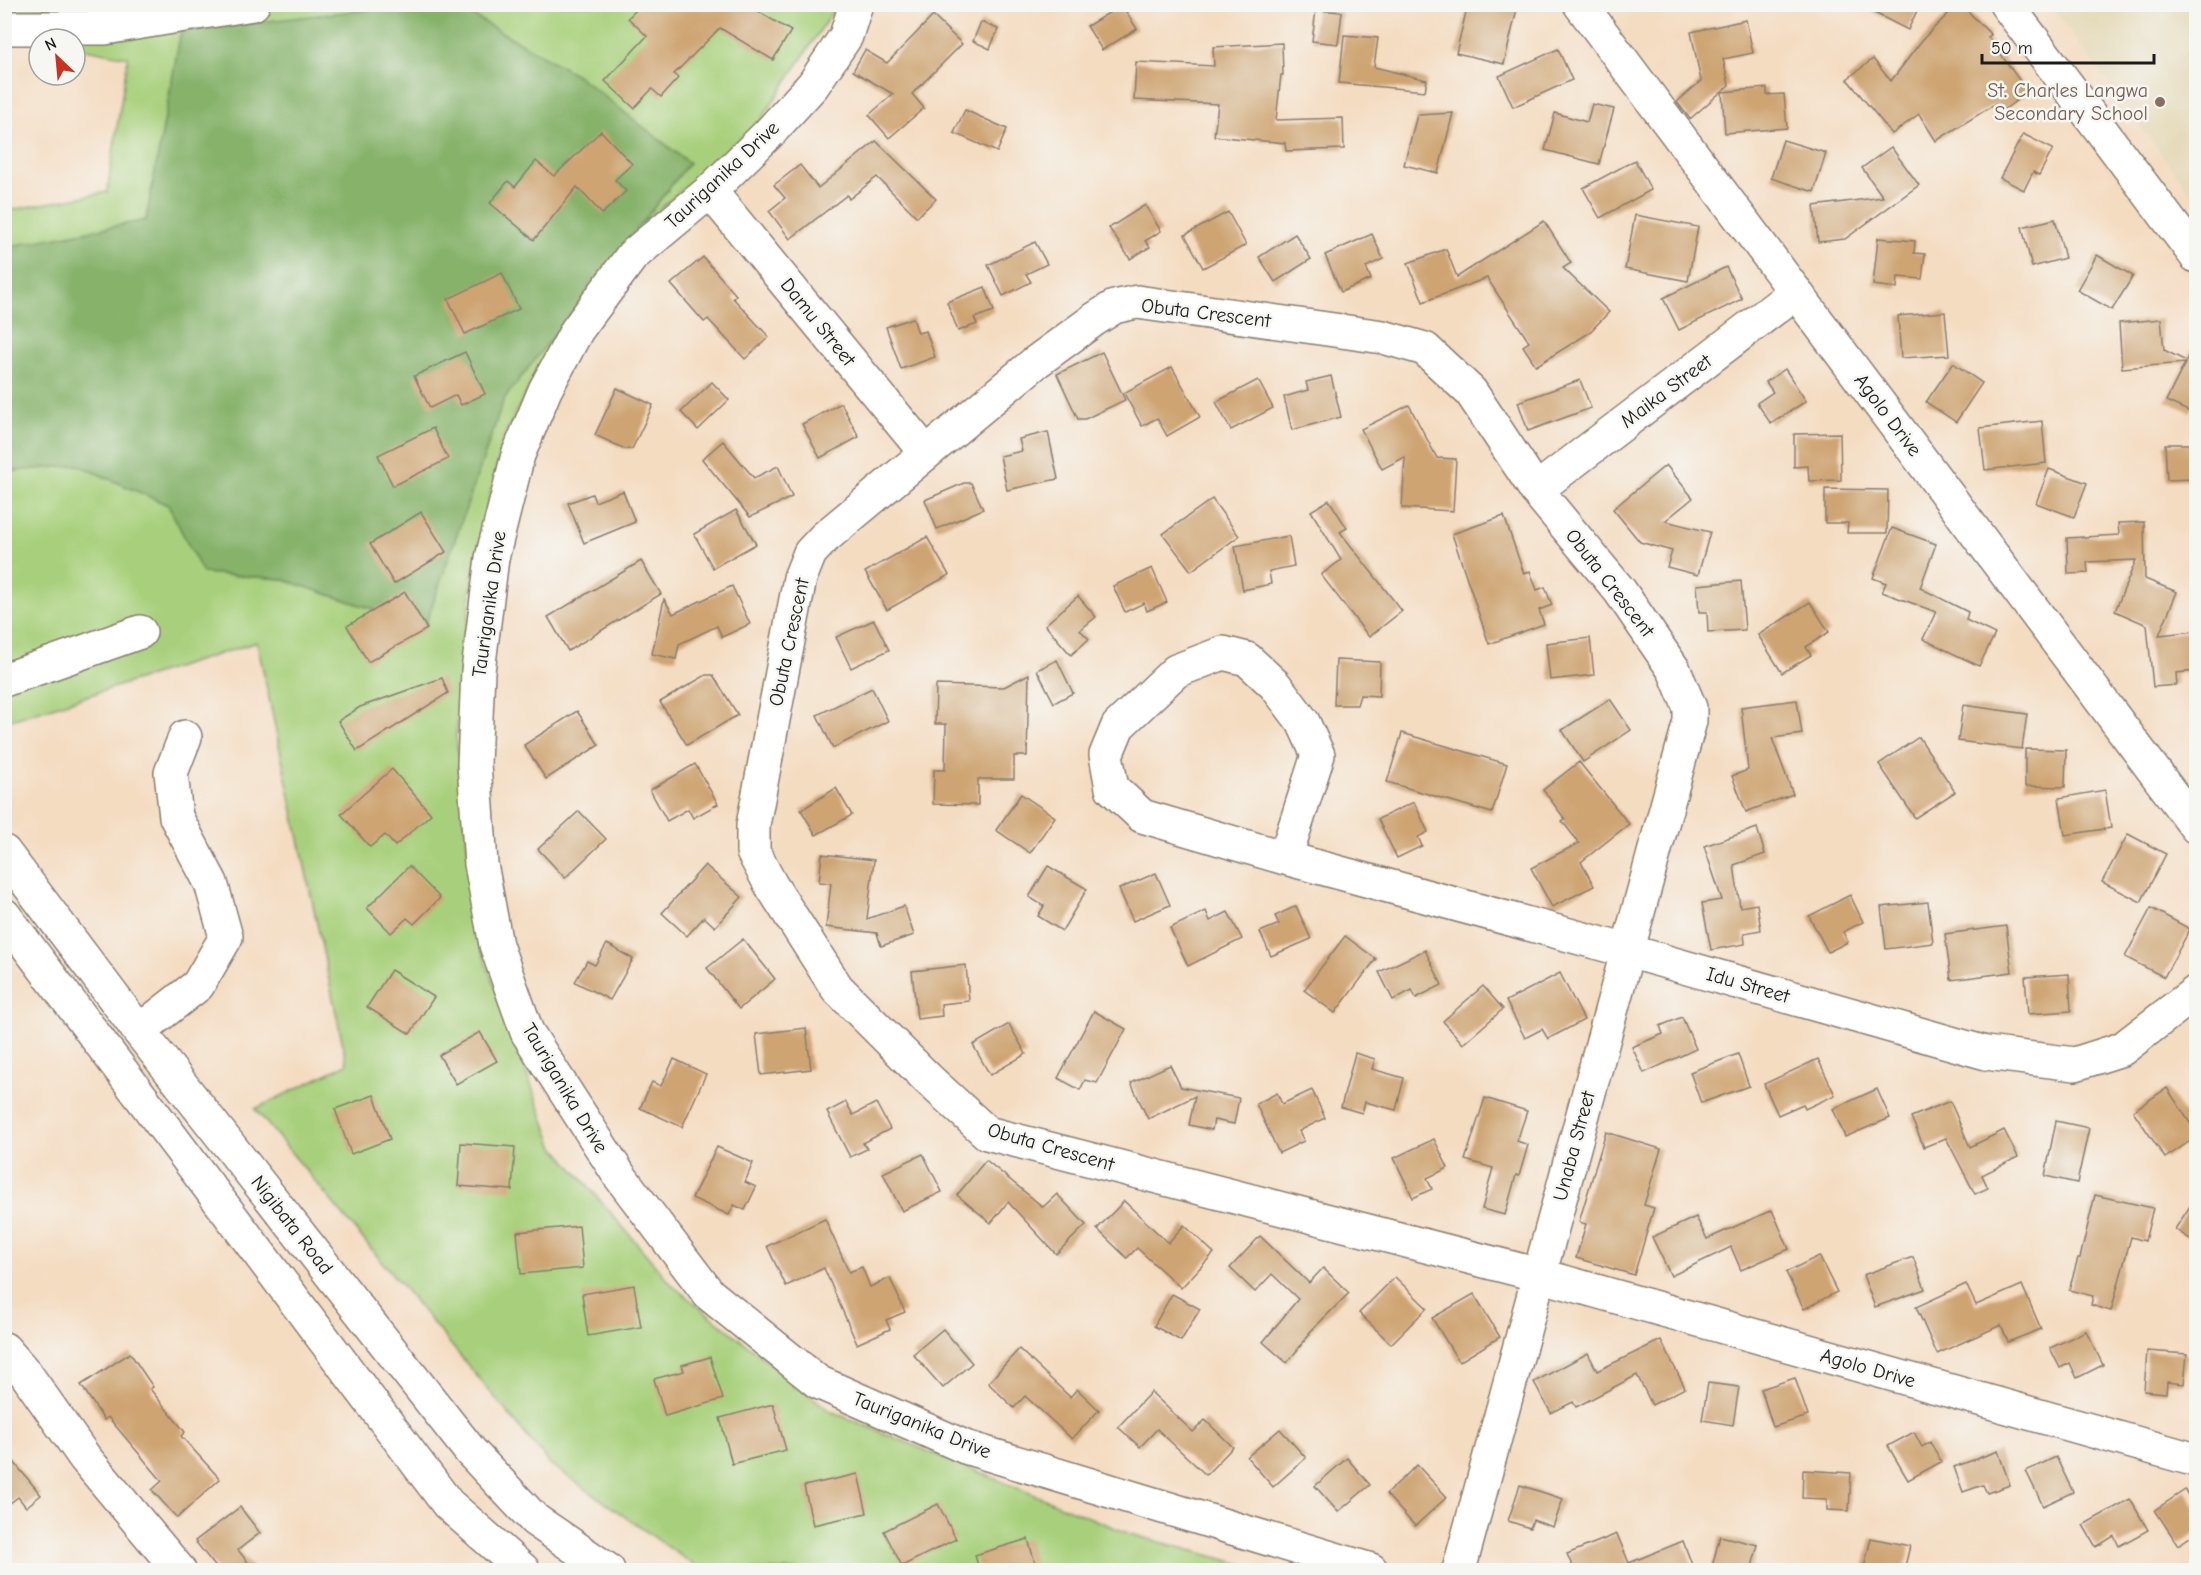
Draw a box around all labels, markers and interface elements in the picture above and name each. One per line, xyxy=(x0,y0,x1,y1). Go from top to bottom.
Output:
north arrow xyxy=(27,27,87,87)
scale bar xyxy=(1982,27,2154,65)
text: N xyxy=(42,34,59,55)
text: 50 m xyxy=(1991,38,2033,59)
place label: St. Charles Langwa Secondary School xyxy=(1987,79,2148,125)
marker: St. Charles Langwa Secondary School xyxy=(2153,95,2167,109)
street label: Tauriganika Drive xyxy=(660,116,784,234)
street label: Damu Street xyxy=(776,273,861,372)
street label: Obuta Crescent xyxy=(1140,294,1273,333)
street label: Maika Street xyxy=(1616,349,1717,433)
street label: Agolo Drive xyxy=(1849,369,1927,461)
street label: Obuta Crescent xyxy=(1561,525,1660,642)
street label: Tauriganika Drive xyxy=(467,529,511,679)
street label: Obuta Crescent xyxy=(764,575,814,708)
street label: Idu Street xyxy=(1704,962,1793,1008)
street label: Tauriganika Drive xyxy=(517,1019,613,1157)
street label: Unaba Street xyxy=(1548,1087,1600,1204)
street label: Obuta Crescent xyxy=(985,1118,1118,1176)
street label: Nigibata Road xyxy=(246,1171,338,1279)
street label: Agolo Drive xyxy=(1818,1344,1918,1392)
street label: Tauriganika Drive xyxy=(849,1387,995,1463)

